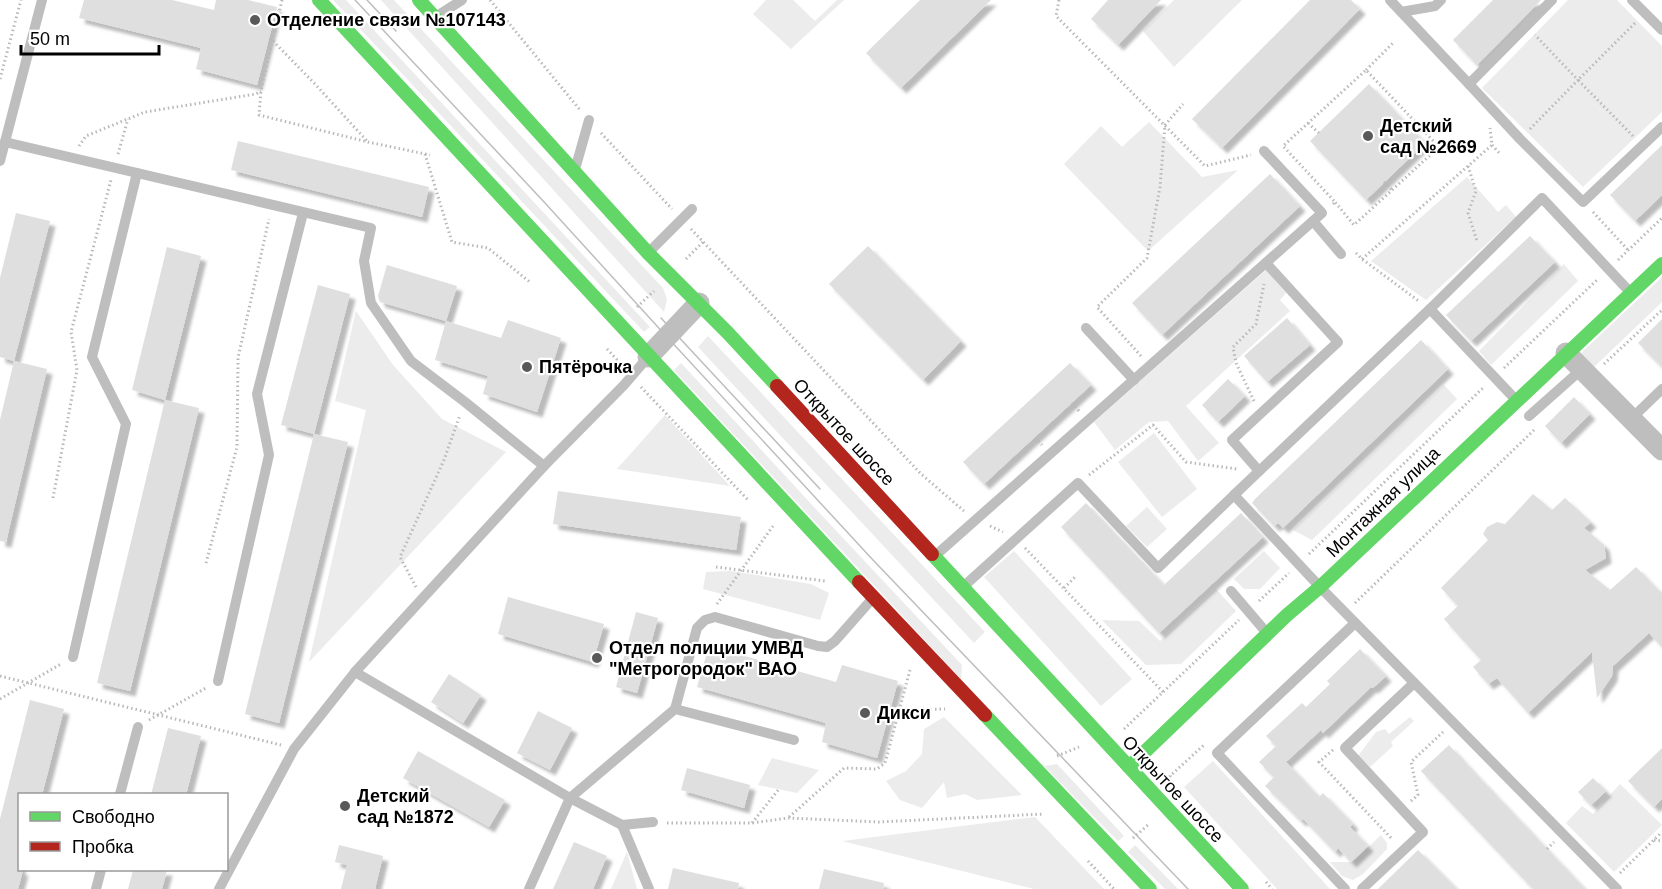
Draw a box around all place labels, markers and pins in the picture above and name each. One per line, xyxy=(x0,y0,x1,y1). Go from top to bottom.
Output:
place label: Отделение связи №107143 xyxy=(267,10,506,30)
marker: Отделение связи №107143 xyxy=(248,13,262,27)
place label: Детский сад №2669 xyxy=(1380,116,1477,157)
marker: Детский сад №2669 xyxy=(1361,129,1375,143)
place label: Пятёрочка xyxy=(539,357,633,377)
marker: Пятёрочка xyxy=(520,360,534,374)
place label: Отдел полиции УМВД "Метрогородок" ВАО xyxy=(609,638,804,679)
marker: Отдел полиции УМВД "Метрогородок" ВАО xyxy=(590,651,604,665)
place label: Дикси xyxy=(877,703,931,723)
marker: Дикси xyxy=(858,706,872,720)
place label: Детский сад №1872 xyxy=(357,786,454,827)
marker: Детский сад №1872 xyxy=(338,799,352,813)

